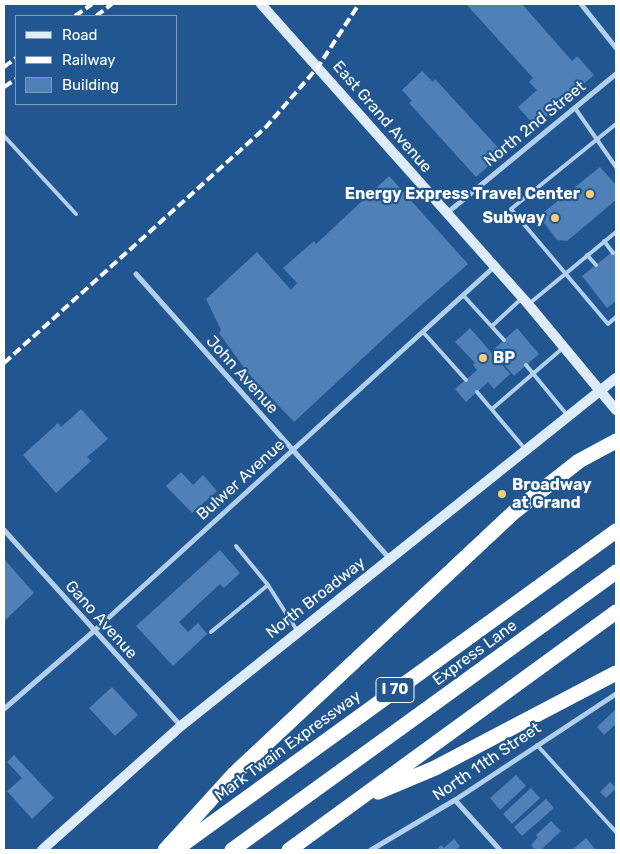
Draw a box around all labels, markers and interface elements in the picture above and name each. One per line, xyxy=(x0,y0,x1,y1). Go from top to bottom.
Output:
legend xyxy=(15,15,178,105)
text: Road xyxy=(62,26,98,44)
text: Railway xyxy=(62,51,116,69)
street label: East Grand Avenue xyxy=(328,57,436,177)
text: Building xyxy=(62,76,119,94)
street label: North 2nd Street xyxy=(480,77,590,171)
place label: Energy Express Travel Center xyxy=(345,184,580,204)
marker: Energy Express Travel Center xyxy=(584,188,596,200)
place label: Subway xyxy=(482,208,545,228)
marker: Subway xyxy=(549,212,561,224)
street label: John Avenue xyxy=(202,332,282,418)
place label: BP xyxy=(493,348,515,368)
marker: BP xyxy=(477,352,489,364)
street label: Bulwer Avenue xyxy=(193,435,289,525)
place label: Broadway at Grand xyxy=(512,475,592,513)
marker: Broadway at Grand xyxy=(496,488,508,500)
street label: North Broadway xyxy=(263,553,369,643)
street label: Gano Avenue xyxy=(61,577,141,663)
street label: Express Lane xyxy=(429,616,521,690)
road number: I 70 xyxy=(376,678,414,702)
street label: Mark Twain Expressway xyxy=(211,687,365,805)
street label: North 11th Street xyxy=(429,719,545,805)

